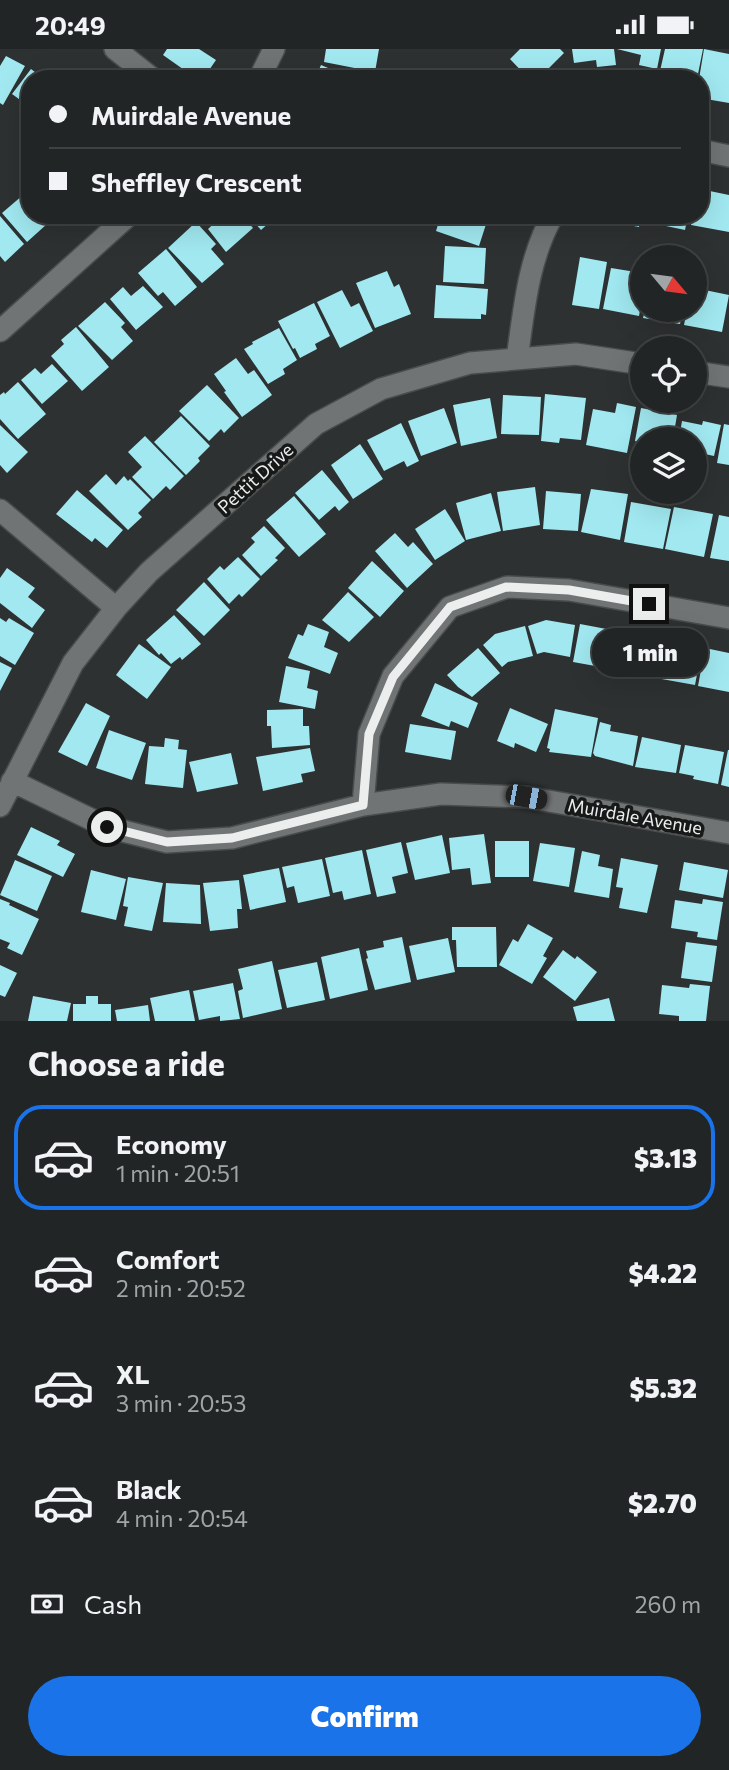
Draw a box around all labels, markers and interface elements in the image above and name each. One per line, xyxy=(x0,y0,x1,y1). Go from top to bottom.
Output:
text: 20:49 xyxy=(35,9,106,40)
text: Muirdale Avenue xyxy=(91,99,291,130)
text: Sheffley Crescent xyxy=(91,166,302,197)
north arrow xyxy=(630,245,707,322)
map controls xyxy=(630,245,707,504)
button: locate xyxy=(630,336,707,413)
button: layers xyxy=(630,427,707,504)
street label: Pettit Drive xyxy=(213,438,297,518)
route end xyxy=(633,588,665,620)
callout: 1 min xyxy=(591,629,707,677)
text: 1 min xyxy=(622,638,678,666)
car xyxy=(504,783,549,811)
street label: Muirdale Avenue xyxy=(566,793,704,839)
route start xyxy=(91,811,123,843)
text: Choose a ride xyxy=(28,1043,225,1083)
icon: car xyxy=(32,1126,95,1189)
text: Economy xyxy=(116,1128,227,1159)
text: $3.13 xyxy=(634,1142,697,1173)
text: 1 min · 20:51 xyxy=(116,1159,240,1187)
icon: car xyxy=(32,1241,95,1304)
text: Comfort xyxy=(116,1243,219,1274)
text: $4.22 xyxy=(628,1257,697,1288)
text: 2 min · 20:52 xyxy=(116,1274,246,1302)
icon: car xyxy=(32,1356,95,1419)
text: XL xyxy=(116,1358,150,1389)
text: $5.32 xyxy=(629,1372,697,1403)
text: 3 min · 20:53 xyxy=(116,1389,246,1417)
icon: car xyxy=(32,1471,95,1534)
text: Black xyxy=(116,1473,182,1504)
text: $2.70 xyxy=(628,1487,697,1518)
text: 4 min · 20:54 xyxy=(116,1504,248,1532)
icon: cash xyxy=(28,1585,66,1623)
text: Cash xyxy=(84,1588,142,1619)
text: 260 m xyxy=(635,1590,701,1618)
button: Confirm xyxy=(28,1676,701,1756)

